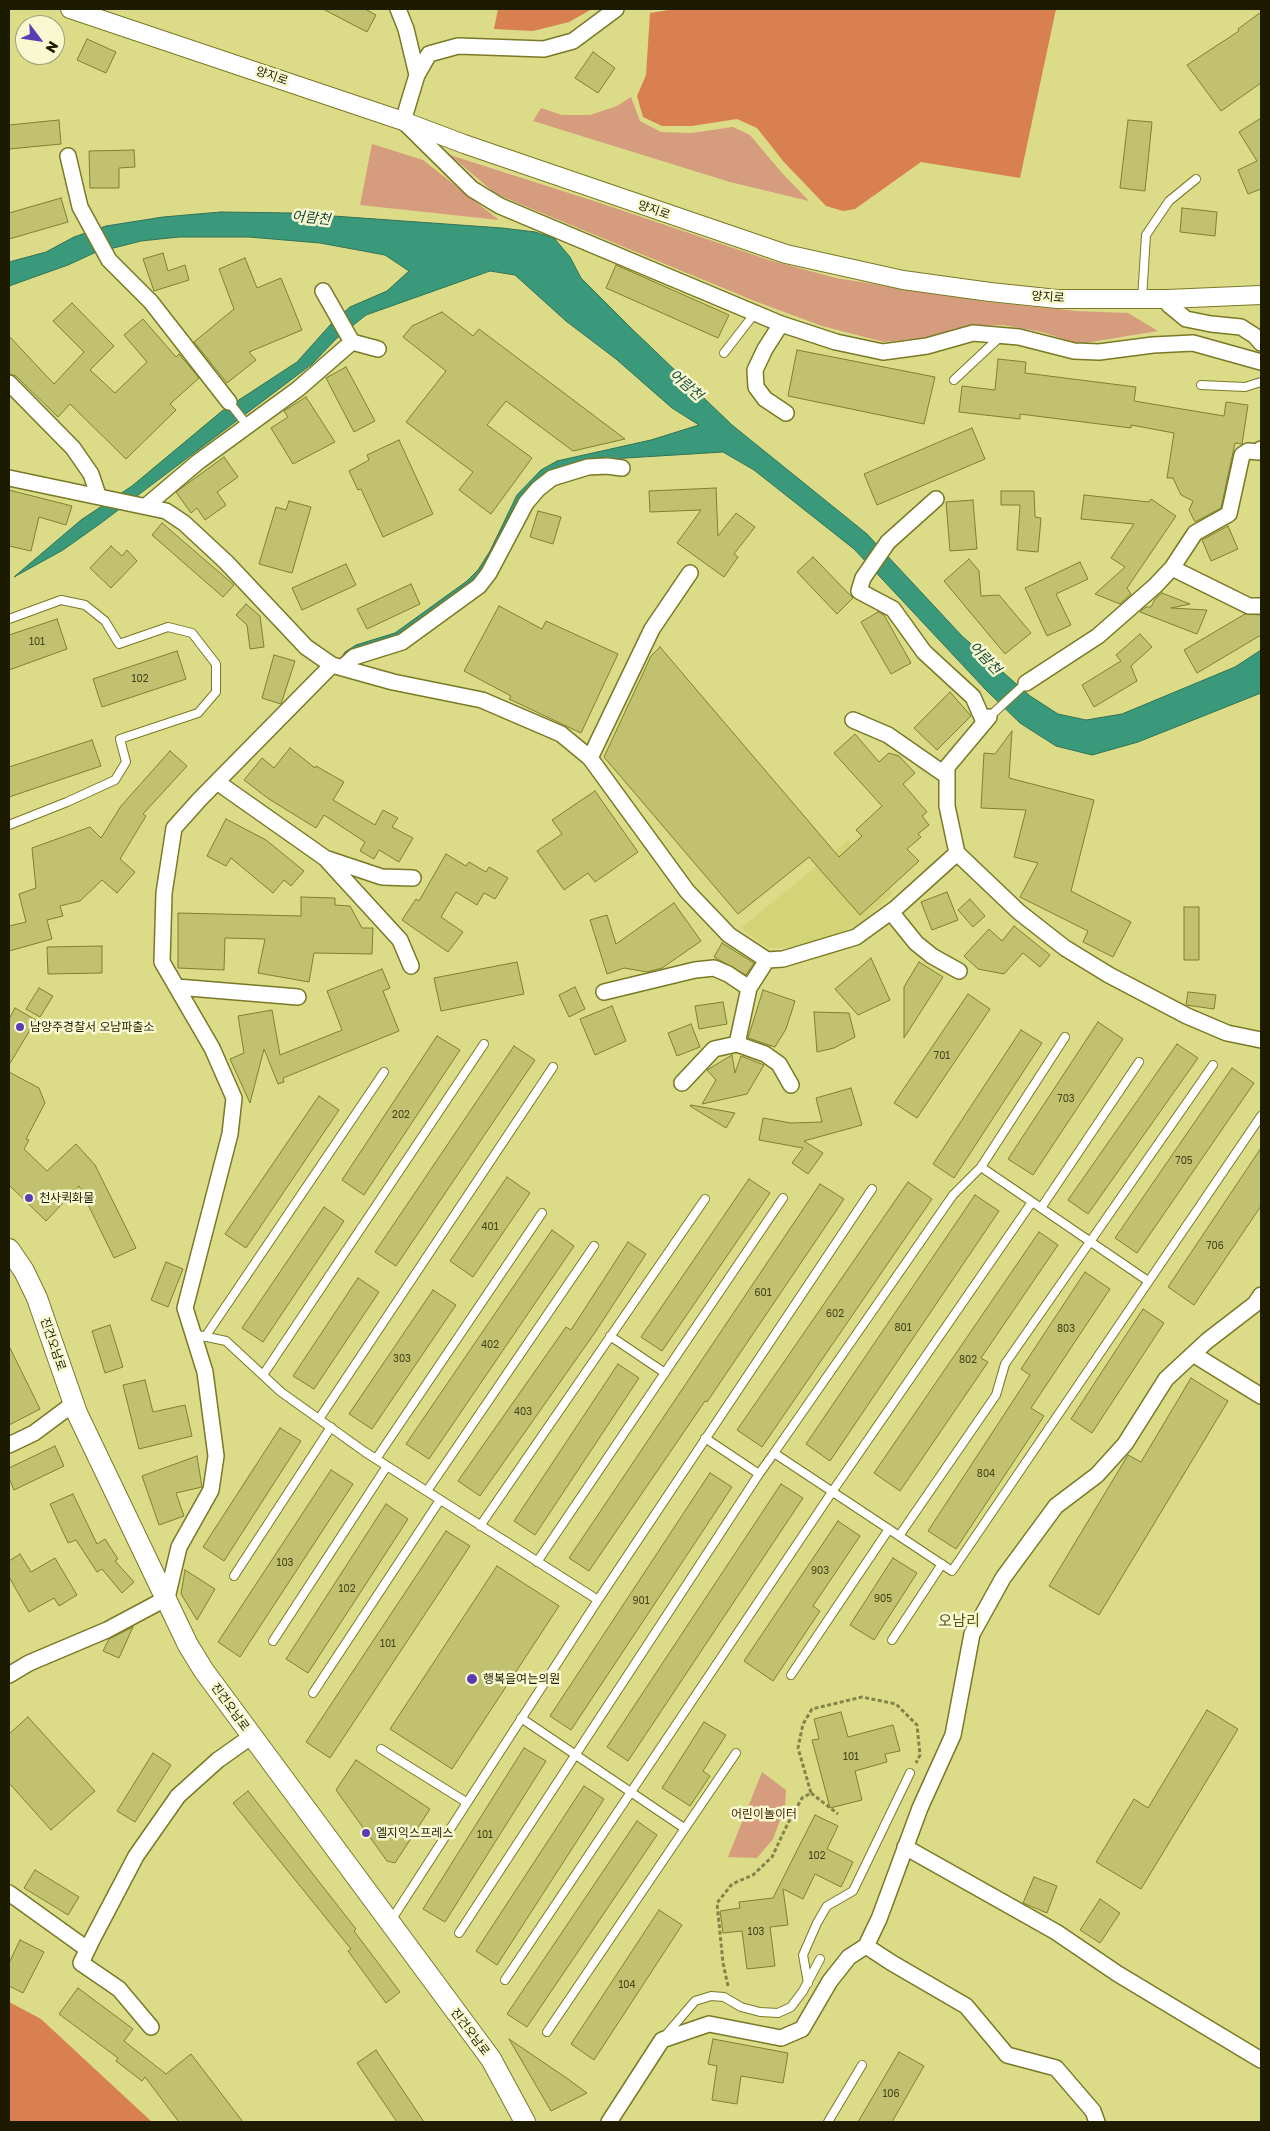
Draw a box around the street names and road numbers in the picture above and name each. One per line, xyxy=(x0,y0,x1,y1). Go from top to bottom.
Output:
street label: 양지로 xyxy=(254,64,290,88)
street label: 양지로 xyxy=(636,198,672,222)
street label: 양지로 xyxy=(1031,289,1065,305)
street label: 진건오남로 xyxy=(37,1316,69,1372)
street label: 진건오남로 xyxy=(208,1680,252,1734)
street label: 진건오남로 xyxy=(448,2006,492,2058)

